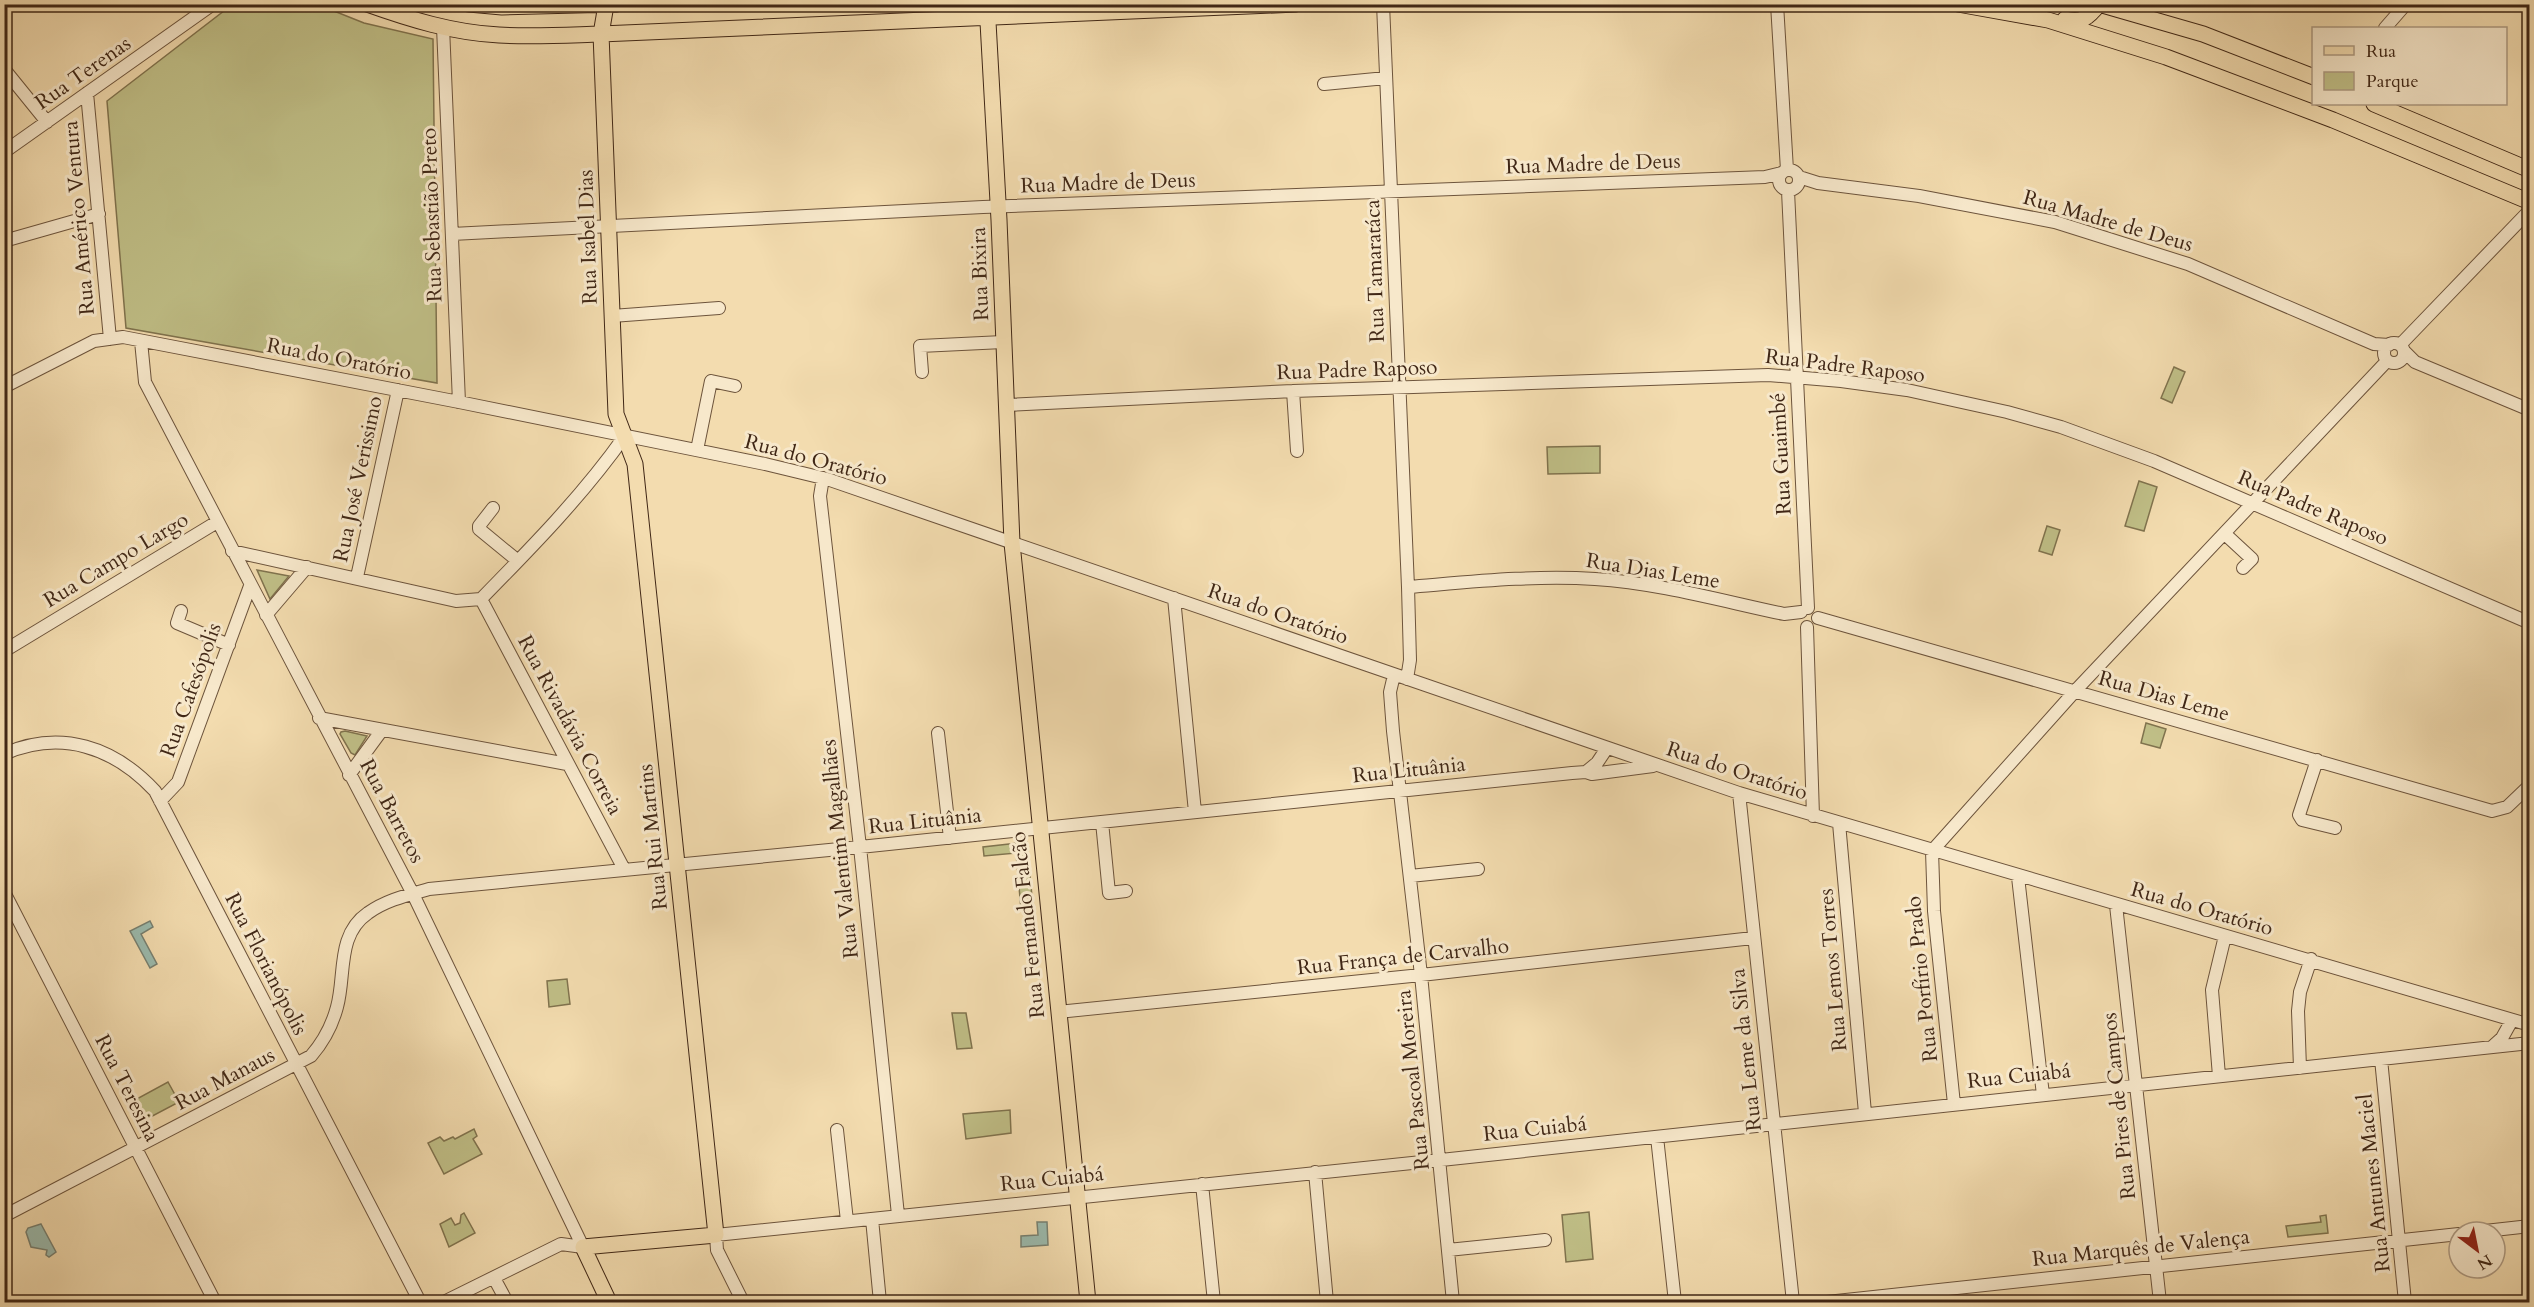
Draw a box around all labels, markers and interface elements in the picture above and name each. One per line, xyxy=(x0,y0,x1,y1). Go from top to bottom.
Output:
legend xyxy=(2312,27,2507,105)
street label: Rua Terenas xyxy=(29,29,137,117)
text: Rua xyxy=(2366,39,2396,64)
text: Parque xyxy=(2366,69,2419,94)
street label: Rua Américo Ventura xyxy=(56,120,102,316)
street label: Rua Sebastião Preto xyxy=(414,127,450,303)
street label: Rua Madre de Deus xyxy=(1505,146,1681,182)
street label: Rua Madre de Deus xyxy=(1020,165,1196,201)
street label: Rua Isabel Dias xyxy=(571,169,605,305)
street label: Rua Madre de Deus xyxy=(2020,183,2196,259)
street label: Rua Tamaratáca xyxy=(1358,199,1392,343)
street label: Rua Bixira xyxy=(964,226,996,322)
street label: Rua do Oratório xyxy=(264,331,414,387)
street label: Rua Padre Raposo xyxy=(1763,342,1927,390)
street label: Rua Padre Raposo xyxy=(1276,353,1438,387)
street label: Rua Guaimbé xyxy=(1763,392,1799,516)
street label: Rua José Verissimo xyxy=(326,393,390,565)
street label: Rua do Oratório xyxy=(741,427,891,493)
street label: Rua Padre Raposo xyxy=(2233,463,2393,553)
street label: Rua Campo Largo xyxy=(38,505,194,615)
street label: Rua Dias Leme xyxy=(1584,546,1722,596)
street label: Rua do Oratório xyxy=(1204,576,1352,652)
street label: Rua Cafesópolis xyxy=(153,619,229,761)
street label: Rua Rivadávia Correia xyxy=(510,630,630,820)
street label: Rua Dias Leme xyxy=(2095,663,2233,729)
street label: Rua do Oratório xyxy=(1663,735,1811,807)
street label: Rua Valentim Magalhães xyxy=(814,738,866,960)
street label: Rua Lituânia xyxy=(1351,750,1467,790)
street label: Rua Barretos xyxy=(352,754,432,868)
street label: Rua Rui Martins xyxy=(631,763,675,911)
street label: Rua Lituânia xyxy=(867,801,983,841)
street label: Rua Fernando Falcão xyxy=(1004,830,1052,1020)
street label: Rua do Oratório xyxy=(2127,875,2277,943)
street label: Rua Lemos Torres xyxy=(1811,887,1855,1053)
street label: Rua Florianópolis xyxy=(218,888,314,1040)
street label: Rua Porfírio Prado xyxy=(1899,895,1945,1063)
street label: Rua França de Carvalho xyxy=(1296,931,1510,983)
street label: Rua Leme da Silva xyxy=(1723,967,1769,1133)
street label: Rua Pascoal Moreira xyxy=(1389,988,1437,1172)
street label: Rua Pires de Campos xyxy=(2095,1011,2143,1201)
street label: Rua Teresina xyxy=(88,1029,166,1147)
street label: Rua Manaus xyxy=(170,1041,280,1117)
street label: Rua Cuiabá xyxy=(1966,1056,2072,1096)
street label: Rua Antunes Maciel xyxy=(2350,1092,2398,1274)
street label: Rua Cuiabá xyxy=(1482,1109,1588,1149)
street label: Rua Cuiabá xyxy=(999,1159,1105,1199)
north arrow xyxy=(2447,1220,2507,1280)
street label: Rua Marquês de Valença xyxy=(2031,1222,2251,1274)
text: N xyxy=(2473,1249,2496,1275)

